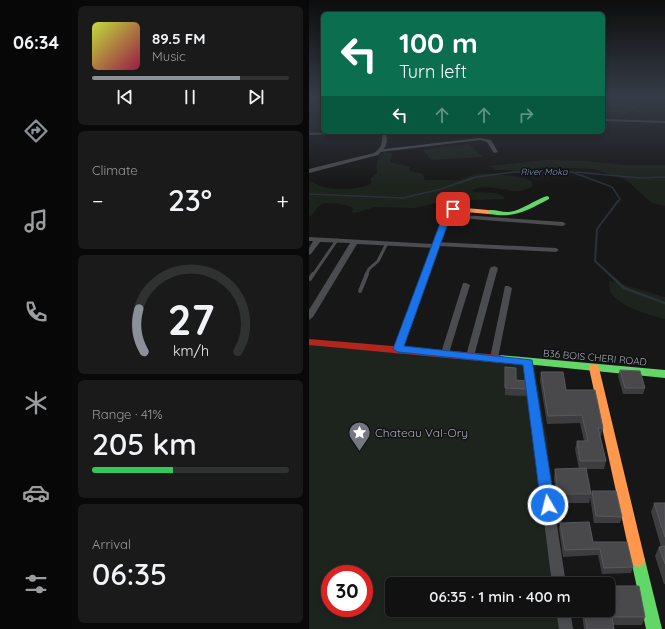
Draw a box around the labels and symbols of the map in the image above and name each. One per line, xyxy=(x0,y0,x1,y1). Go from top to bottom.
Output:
water label: River Moka xyxy=(521,166,568,177)
pin xyxy=(436,192,470,226)
street label: B36 BOIS CHERI ROAD xyxy=(543,346,647,369)
place icon: Chateau Val-Ory xyxy=(346,420,372,453)
place label: Chateau Val-Ory xyxy=(375,425,468,440)
position arrow xyxy=(527,484,569,526)
speed limit sign: 30 xyxy=(321,565,373,617)

